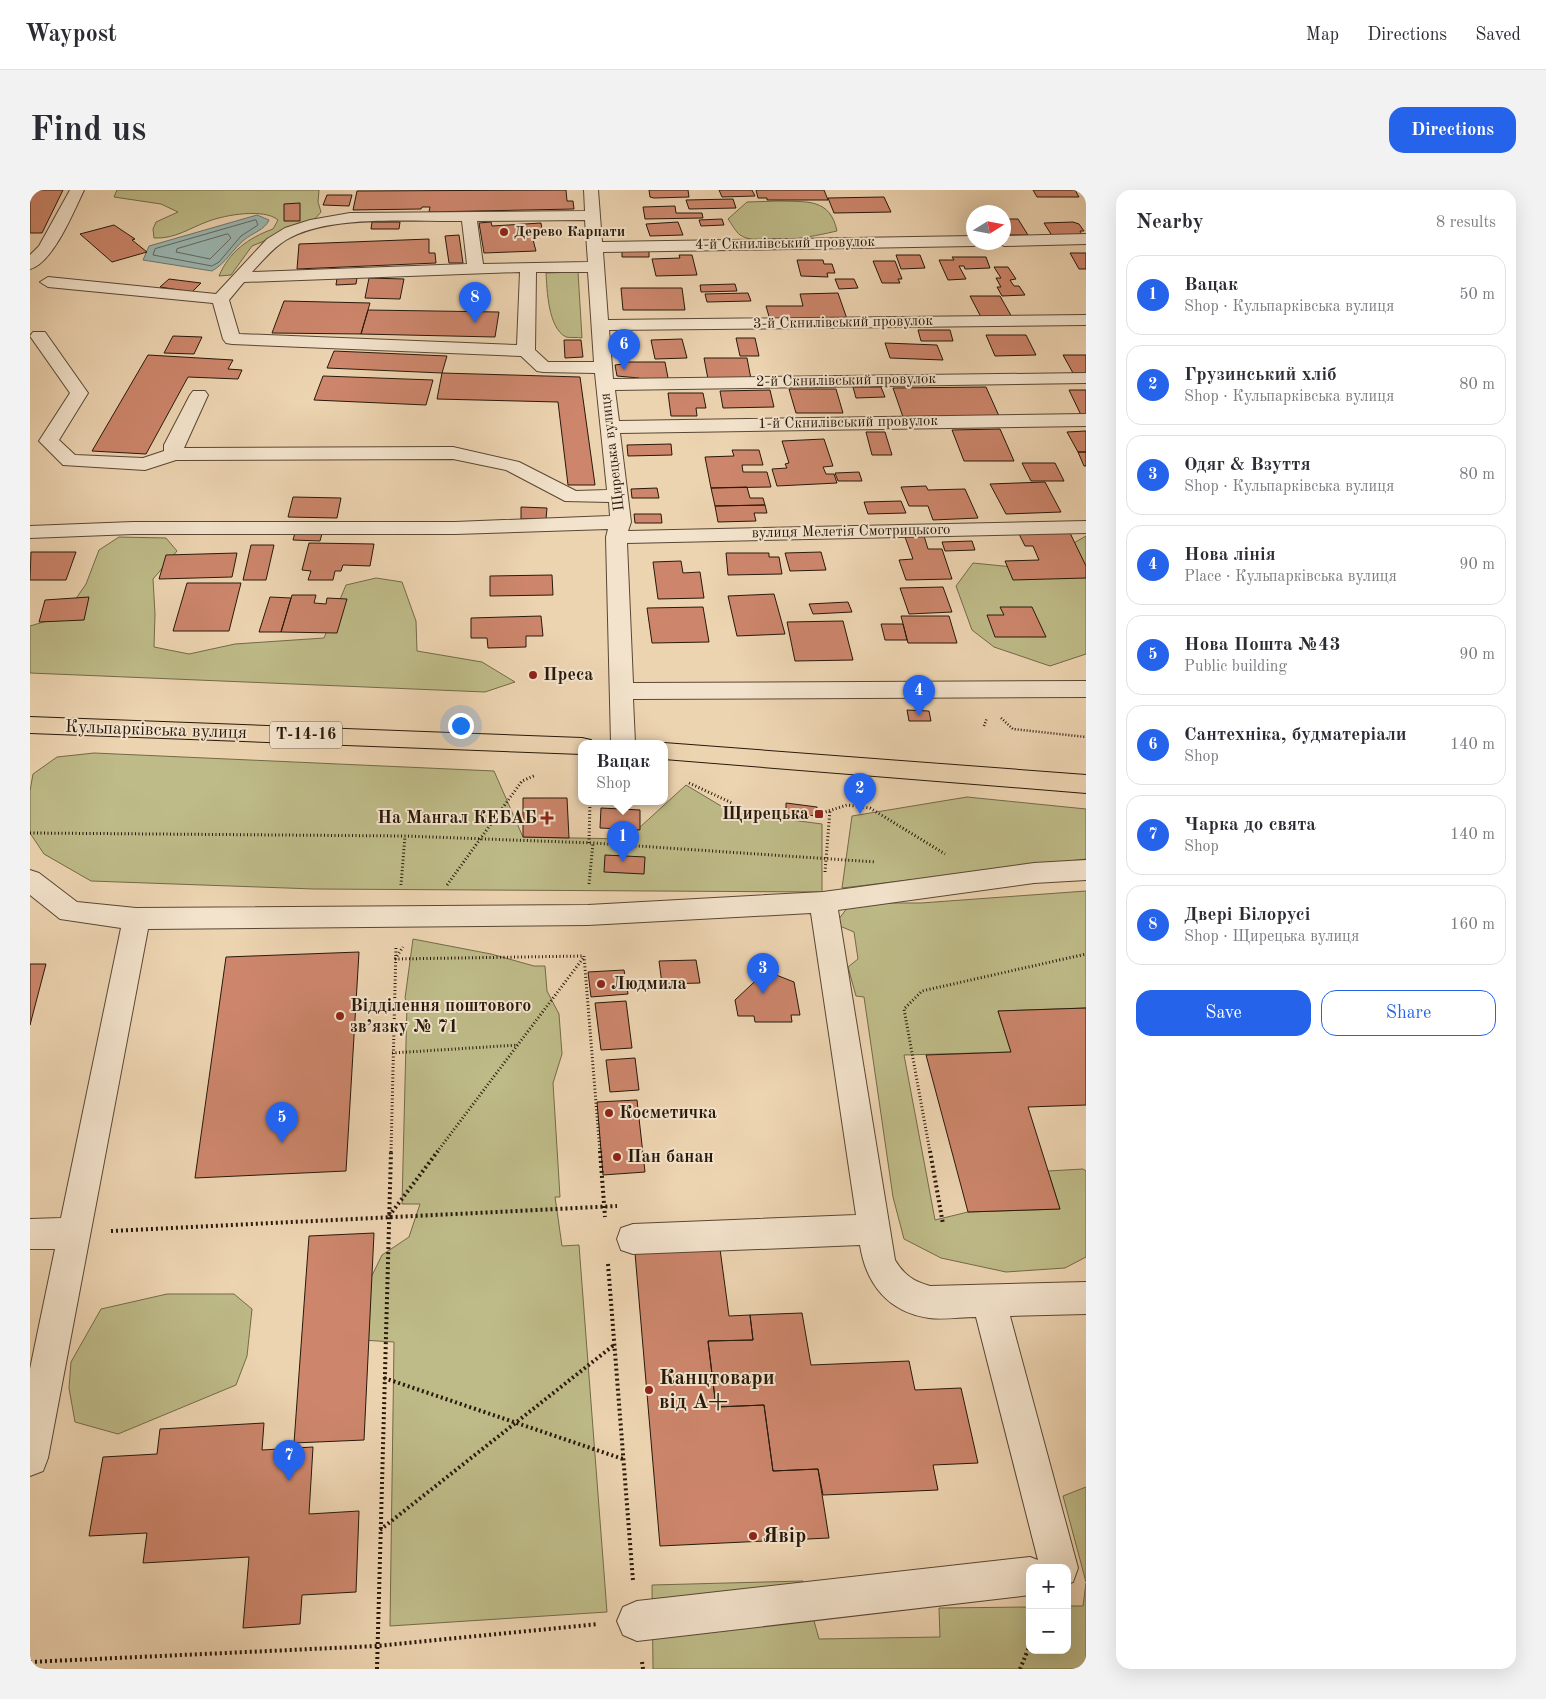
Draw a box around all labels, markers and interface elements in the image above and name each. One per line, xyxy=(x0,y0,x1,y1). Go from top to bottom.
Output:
text: Waypost xyxy=(25,23,117,47)
text: Map xyxy=(1306,26,1339,44)
text: Directions xyxy=(1367,26,1447,44)
text: Saved xyxy=(1475,26,1521,44)
button: Directions xyxy=(1389,107,1516,153)
text: Find us xyxy=(30,113,146,148)
north arrow xyxy=(966,205,1011,250)
text: Nearby xyxy=(1136,212,1204,233)
text: 8 results xyxy=(1436,215,1496,231)
place label: Дерево Карпати xyxy=(514,225,625,240)
marker: Дерево Карпати xyxy=(498,226,510,238)
street label: 4-й Скнилівський провулок xyxy=(695,235,876,253)
text: Вацак xyxy=(1184,276,1238,295)
pin: 8 xyxy=(459,282,491,323)
text: 1 xyxy=(1148,287,1158,303)
text: 50 m xyxy=(1459,287,1495,303)
text: Shop · Кульпарківська вулиця xyxy=(1184,299,1394,315)
street label: 3-й Скнилівський провулок xyxy=(753,314,934,332)
pin: 6 xyxy=(608,329,640,370)
text: Грузинський хліб xyxy=(1184,366,1337,385)
street label: 2-й Скнилівський провулок xyxy=(756,372,937,390)
text: 2 xyxy=(1148,377,1158,393)
text: 80 m xyxy=(1459,377,1495,393)
text: Shop · Кульпарківська вулиця xyxy=(1184,389,1394,405)
street label: Щирецька вулиця xyxy=(598,392,628,512)
street label: 1-й Скнилівський провулок xyxy=(758,414,939,432)
text: Одяг & Взуття xyxy=(1184,456,1311,475)
text: 3 xyxy=(1148,467,1158,483)
text: 80 m xyxy=(1459,467,1495,483)
text: Shop · Кульпарківська вулиця xyxy=(1184,479,1394,495)
street label: вулиця Мелетія Смотрицького xyxy=(751,523,951,541)
text: Нова лінія xyxy=(1184,546,1276,565)
text: 4 xyxy=(1148,557,1158,573)
text: 90 m xyxy=(1459,557,1495,573)
text: Place · Кульпарківська вулиця xyxy=(1184,569,1397,585)
text: Нова Пошта №43 xyxy=(1184,636,1340,655)
text: 5 xyxy=(1148,647,1158,663)
text: 90 m xyxy=(1459,647,1495,663)
text: Public building xyxy=(1184,659,1287,675)
place label: Преса xyxy=(543,666,593,684)
marker: Преса xyxy=(527,669,539,681)
pin: 4 xyxy=(903,675,935,716)
your location xyxy=(448,713,474,739)
street label: Кульпарківська вулиця xyxy=(65,718,247,742)
road number: Т-14-16 xyxy=(270,722,342,748)
text: Сантехніка, будматеріали xyxy=(1184,726,1407,745)
text: 6 xyxy=(1148,737,1158,753)
text: 140 m xyxy=(1450,737,1495,753)
popup xyxy=(578,740,668,805)
text: Shop xyxy=(1184,749,1219,765)
text: Вацак xyxy=(596,753,650,772)
pin: 2 xyxy=(844,773,876,814)
text: Shop xyxy=(596,776,631,792)
place label: Щирецька xyxy=(722,805,809,823)
marker: Щирецька xyxy=(813,808,825,820)
place label: На Мангал КЕБАБ xyxy=(377,809,537,827)
marker: На Мангал КЕБАБ xyxy=(541,812,553,824)
text: Чарка до свята xyxy=(1184,816,1316,835)
pin: 1 xyxy=(607,821,639,862)
text: 7 xyxy=(1148,827,1158,843)
text: 140 m xyxy=(1450,827,1495,843)
text: Shop xyxy=(1184,839,1219,855)
text: Двері Білорусі xyxy=(1184,906,1310,925)
text: 8 xyxy=(1148,917,1158,933)
text: 160 m xyxy=(1450,917,1495,933)
text: Shop · Щирецька вулиця xyxy=(1184,929,1359,945)
pin: 3 xyxy=(747,953,779,994)
place label: Людмила xyxy=(611,975,687,993)
marker: Людмила xyxy=(595,978,607,990)
button: Save xyxy=(1136,990,1311,1036)
button: Share xyxy=(1321,990,1496,1036)
place label: Відділення поштового зв’язку № 71 xyxy=(350,997,531,1036)
marker: Відділення поштового зв’язку № 71 xyxy=(334,1010,346,1022)
pin: 5 xyxy=(266,1102,298,1143)
place label: Косметичка xyxy=(619,1104,717,1122)
marker: Косметичка xyxy=(603,1107,615,1119)
place label: Пан банан xyxy=(627,1148,714,1166)
marker: Пан банан xyxy=(611,1151,623,1163)
place label: Канцтовари від А+ xyxy=(659,1368,775,1413)
marker: Канцтовари від А+ xyxy=(643,1384,655,1396)
pin: 7 xyxy=(273,1440,305,1481)
place label: Явір xyxy=(763,1526,807,1547)
marker: Явір xyxy=(747,1530,759,1542)
map controls xyxy=(1026,1564,1071,1654)
button: + xyxy=(1026,1564,1071,1609)
button: − xyxy=(1026,1609,1071,1654)

